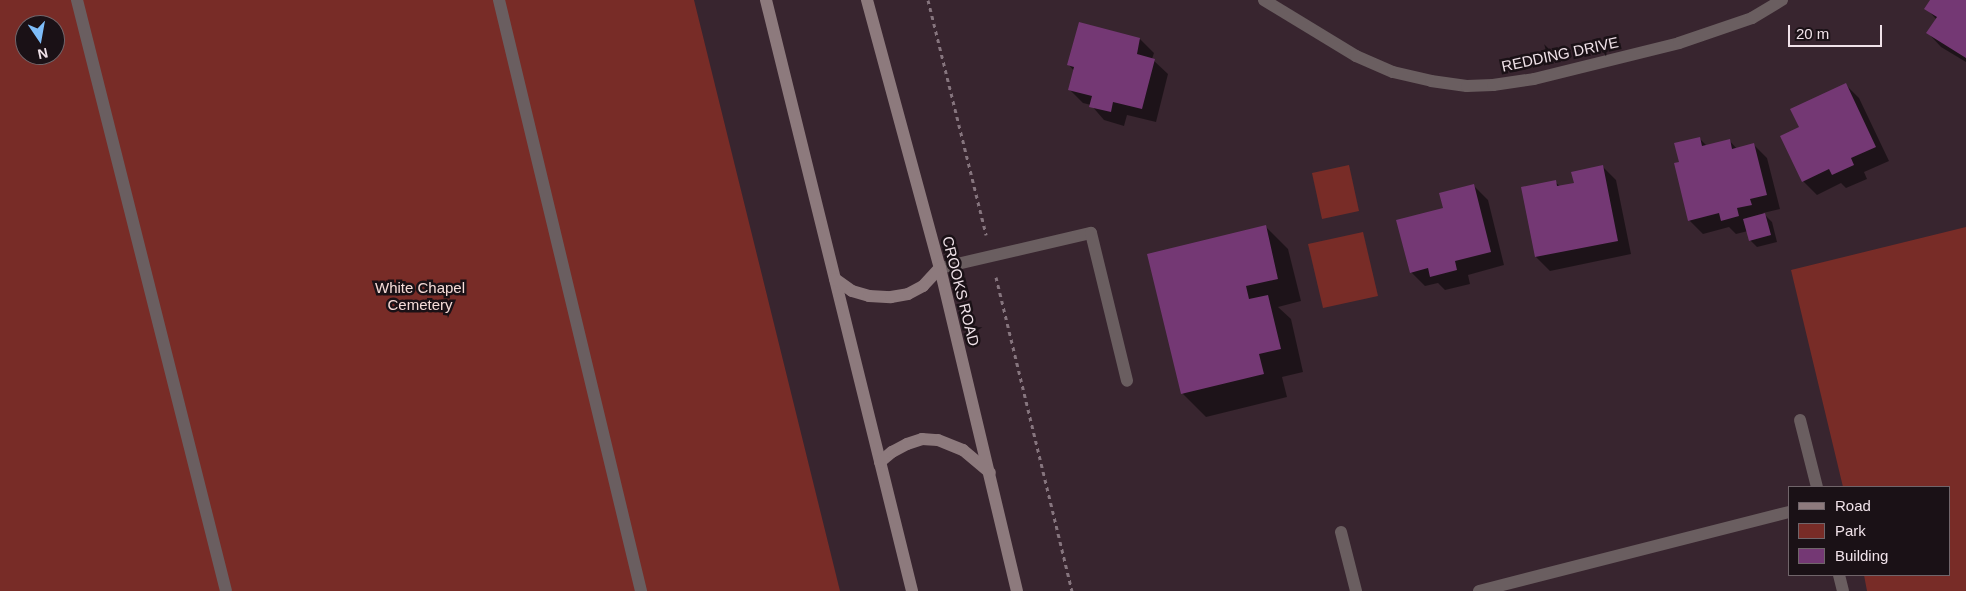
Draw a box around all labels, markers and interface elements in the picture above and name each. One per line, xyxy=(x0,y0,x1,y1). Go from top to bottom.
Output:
north arrow xyxy=(15,15,65,65)
scale bar xyxy=(1791,15,1885,47)
text: 20 m xyxy=(1796,25,1829,42)
street label: REDDING DRIVE xyxy=(1500,33,1620,75)
text: N xyxy=(36,45,50,63)
street label: CROOKS ROAD xyxy=(939,234,983,348)
park label: White Chapel Cemetery xyxy=(375,278,465,313)
legend xyxy=(1788,486,1951,576)
text: Road xyxy=(1835,497,1871,514)
text: Park xyxy=(1835,522,1866,539)
text: Building xyxy=(1835,547,1888,564)

